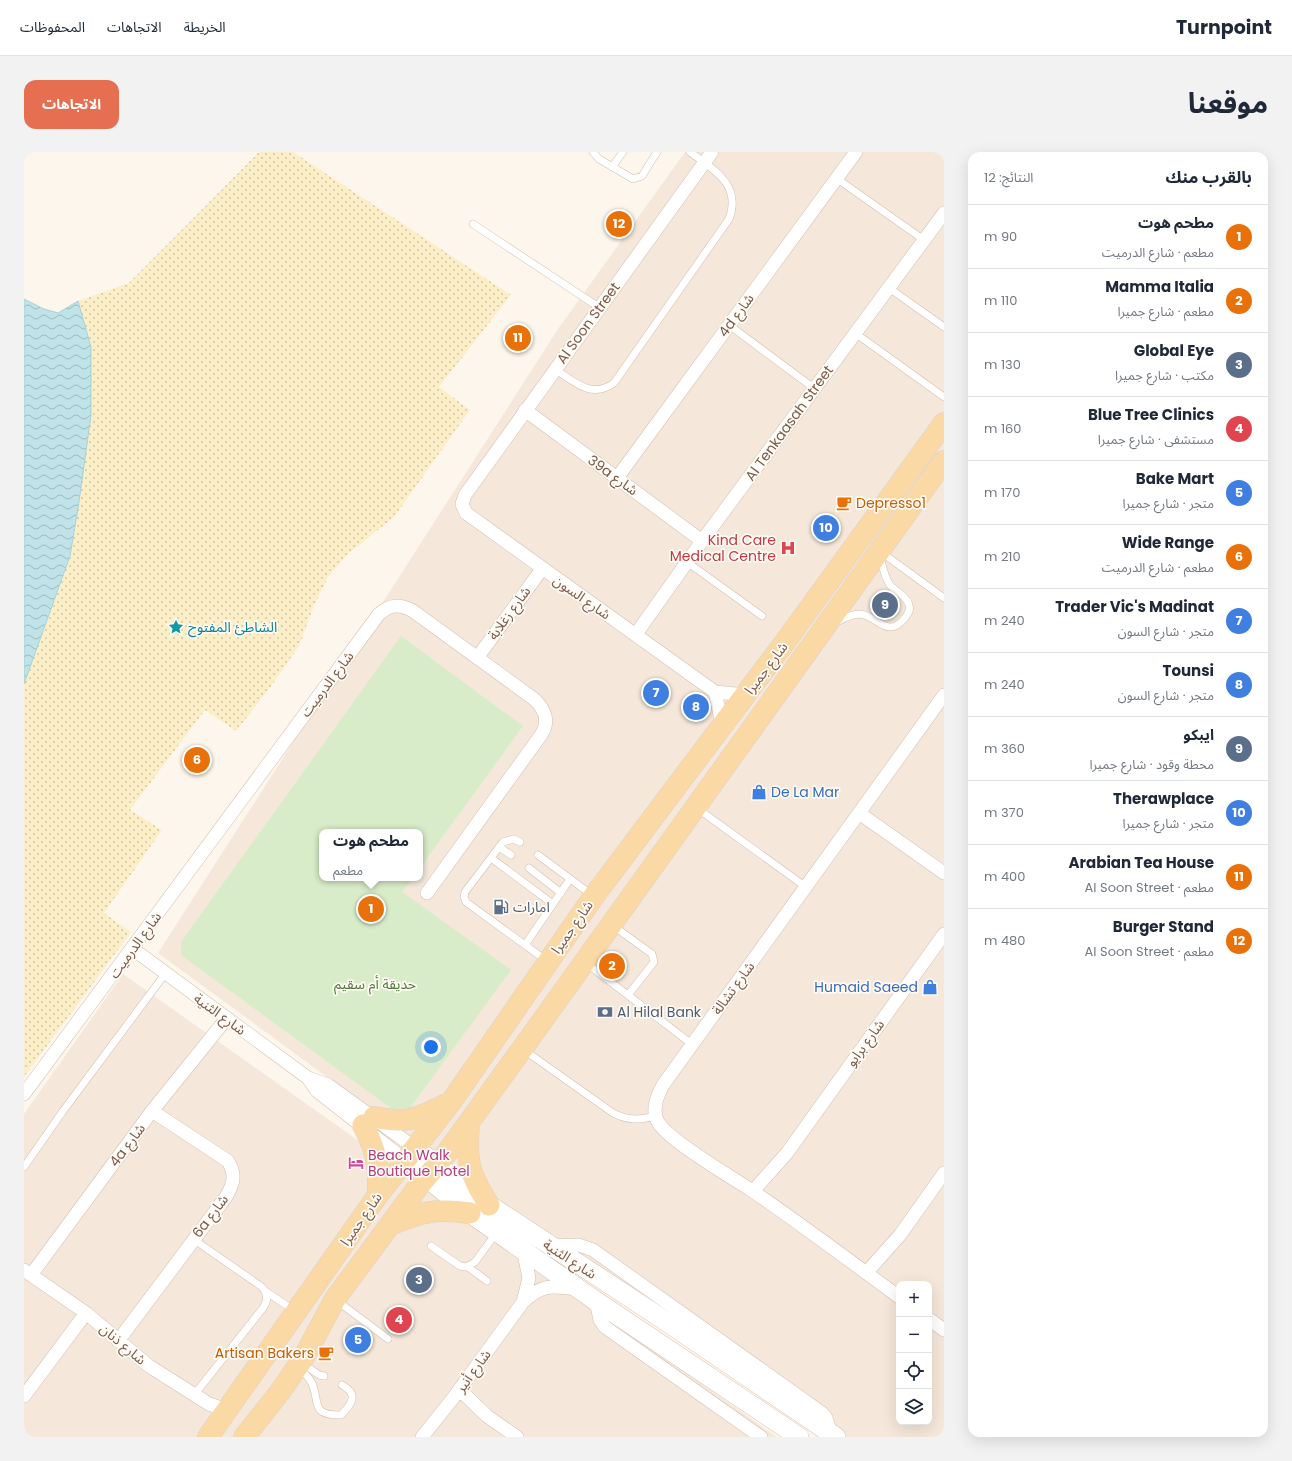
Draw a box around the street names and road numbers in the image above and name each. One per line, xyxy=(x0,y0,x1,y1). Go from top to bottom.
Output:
street label: Al Soon Street xyxy=(552,278,624,368)
street label: 4d شارع xyxy=(713,289,759,341)
street label: Al Tenkaasah Street xyxy=(740,361,838,485)
street label: 39a شارع xyxy=(583,450,642,501)
street label: شارع السون xyxy=(549,570,615,625)
street label: شارع زغلابة xyxy=(483,582,536,644)
street label: شارع جميرا xyxy=(740,638,793,699)
street label: شارع الدرميت xyxy=(296,647,359,722)
street label: شارع جميرا xyxy=(546,896,599,958)
street label: شارع الدرميت xyxy=(104,908,167,983)
street label: شارع تشالة xyxy=(707,957,760,1019)
street label: شارع الثنية xyxy=(189,988,250,1041)
street label: شارع برايو xyxy=(841,1015,890,1071)
street label: 4a شارع xyxy=(104,1119,151,1171)
street label: شارع جميرا xyxy=(335,1188,388,1250)
street label: 6a شارع xyxy=(187,1190,234,1242)
street label: شارع الثنية xyxy=(539,1234,601,1285)
street label: شارع ذنان xyxy=(95,1319,151,1370)
street label: شارع أنير xyxy=(450,1345,496,1398)

